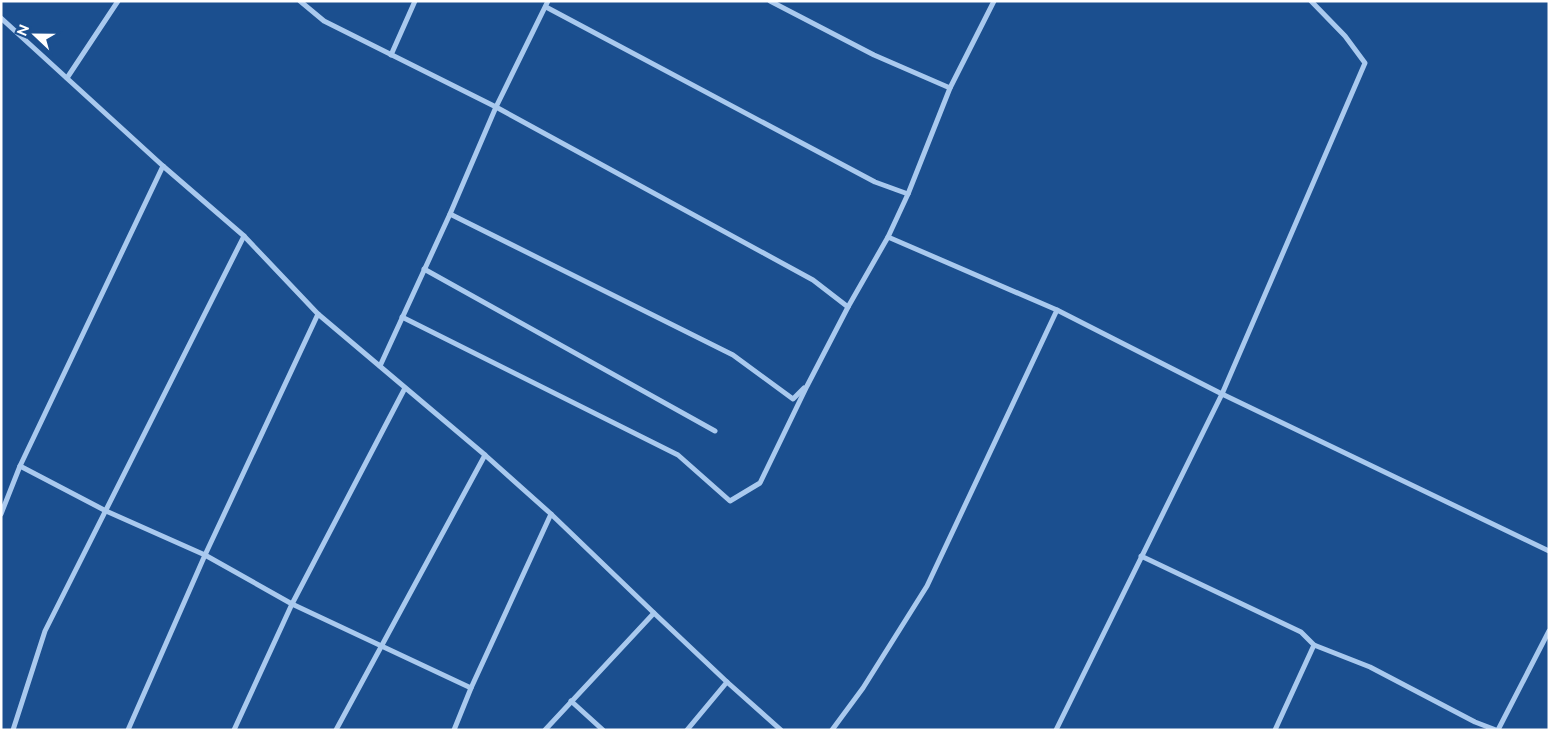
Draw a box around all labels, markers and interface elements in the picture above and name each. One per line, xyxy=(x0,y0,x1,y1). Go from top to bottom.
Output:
north arrow xyxy=(10,10,60,60)
text: N xyxy=(14,22,32,38)

